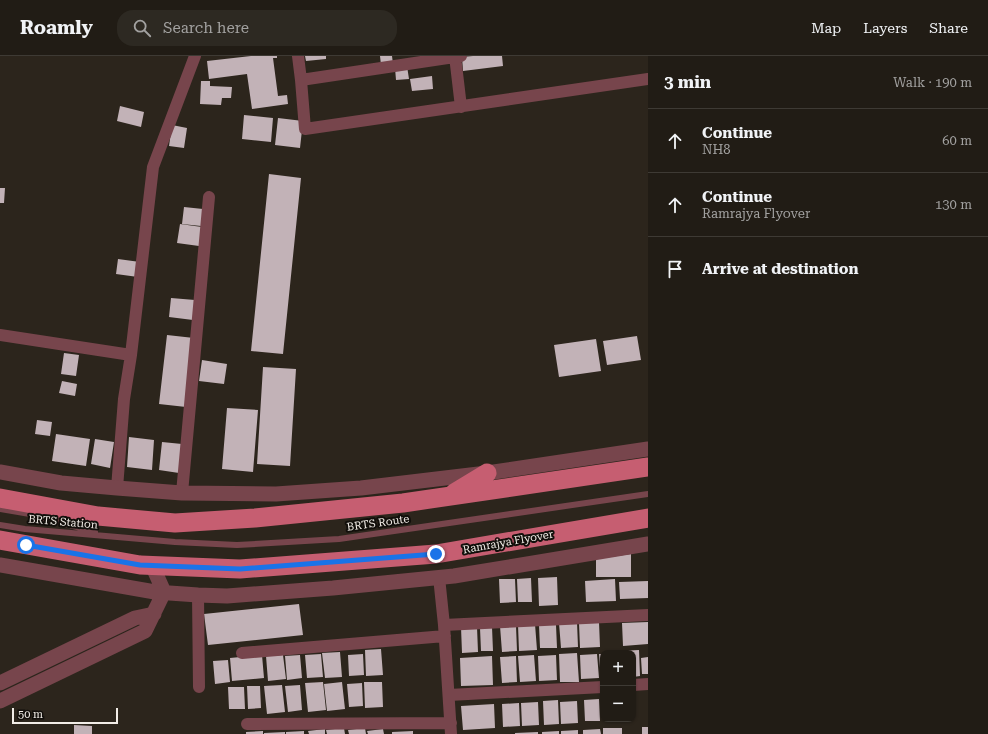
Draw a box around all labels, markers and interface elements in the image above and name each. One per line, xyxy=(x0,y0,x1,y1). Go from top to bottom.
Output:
search box xyxy=(117,10,397,46)
text: Roamly xyxy=(20,16,93,39)
icon: search xyxy=(131,17,153,39)
text: Search here xyxy=(163,19,249,37)
text: Map xyxy=(811,20,841,36)
text: Layers xyxy=(863,20,907,36)
text: Share xyxy=(929,20,968,36)
text: 3 min xyxy=(664,72,711,92)
text: Walk · 190 m xyxy=(893,75,972,90)
text: Continue xyxy=(702,124,772,142)
icon: ahead xyxy=(664,130,686,152)
text: 60 m xyxy=(942,133,972,148)
text: NH8 xyxy=(702,142,731,157)
text: Continue xyxy=(702,188,772,206)
icon: ahead xyxy=(664,194,686,216)
text: 130 m xyxy=(935,197,972,212)
text: Ramrajya Flyover xyxy=(702,206,810,221)
icon: arrive xyxy=(664,258,686,280)
text: Arrive at destination xyxy=(702,260,858,278)
street label: BRTS Station xyxy=(28,512,98,532)
street label: BRTS Route xyxy=(346,512,410,534)
street label: Ramrajya Flyover xyxy=(462,528,555,556)
route start xyxy=(17,536,35,554)
route end xyxy=(427,545,445,563)
map controls xyxy=(600,650,636,722)
button: + xyxy=(600,650,636,686)
button: − xyxy=(600,686,636,722)
scale bar xyxy=(12,706,118,725)
text: 50 m xyxy=(18,708,43,721)

